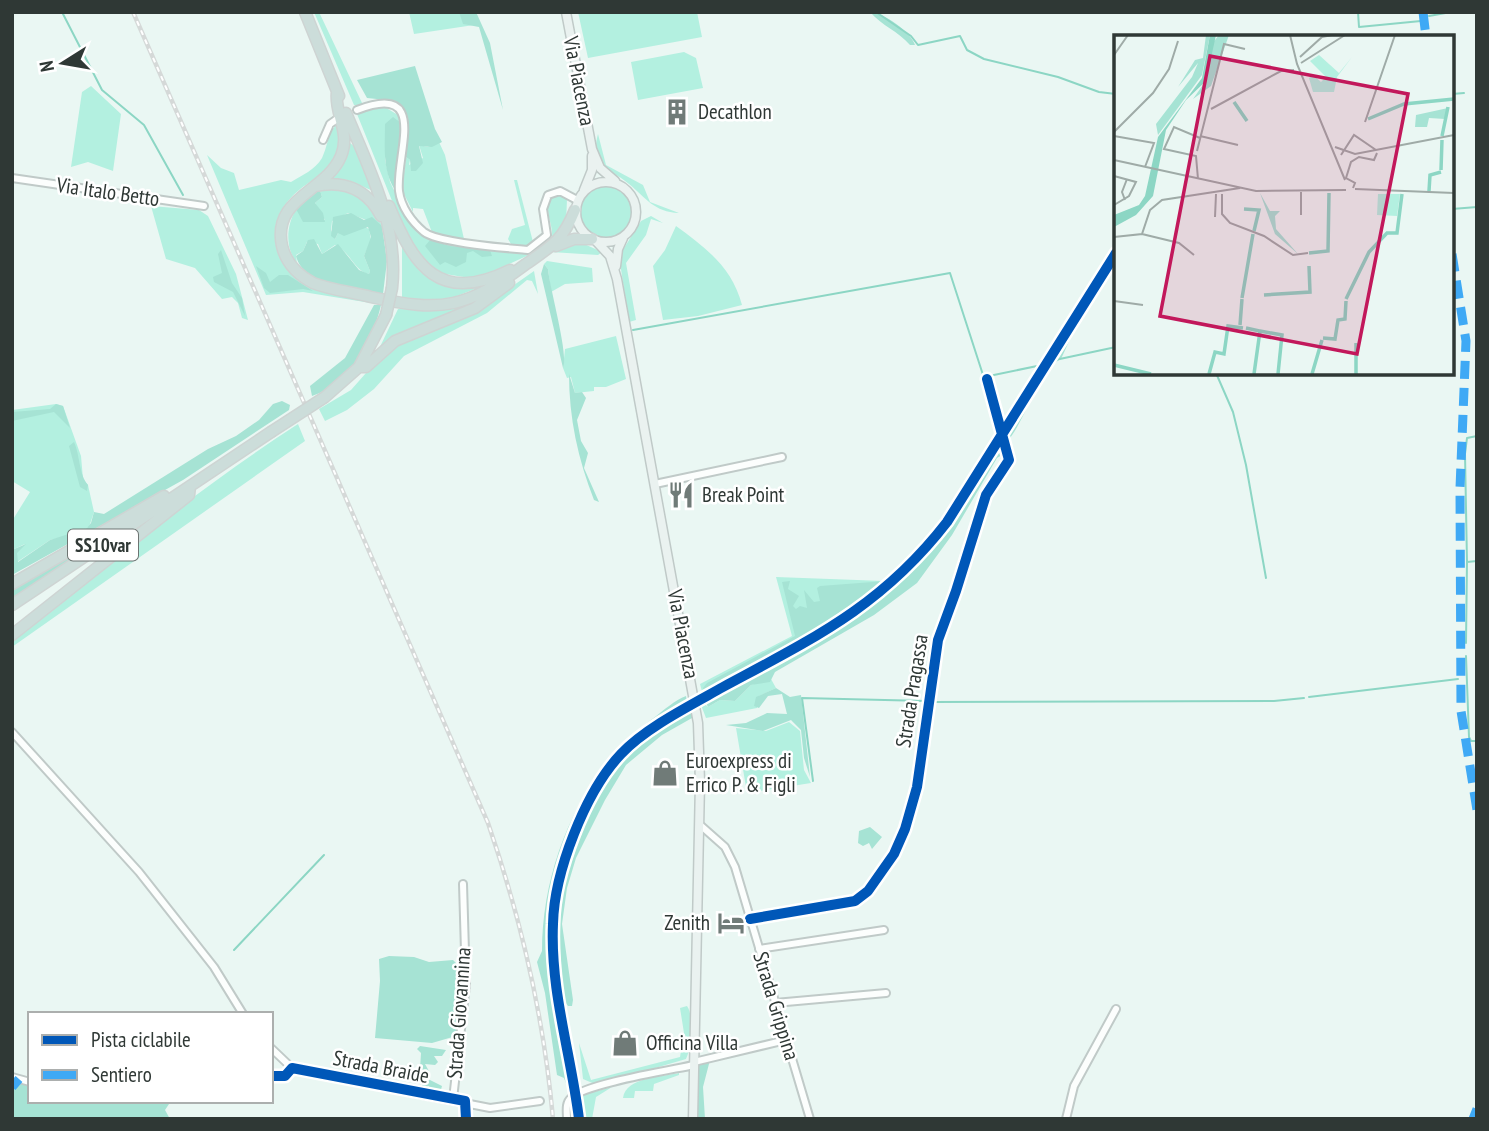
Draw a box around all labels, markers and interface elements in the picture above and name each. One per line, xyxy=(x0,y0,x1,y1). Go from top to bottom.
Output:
north arrow xyxy=(28,28,98,98)
street label: Via Piacenza xyxy=(557,33,601,128)
inset map xyxy=(1114,35,1454,374)
text: N xyxy=(34,59,59,74)
building icon: Decathlon xyxy=(662,97,692,127)
place label: Decathlon xyxy=(698,98,772,125)
street label: Via Italo Betto xyxy=(54,171,161,212)
restaurant icon: Break Point xyxy=(666,480,696,510)
place label: Break Point xyxy=(702,481,785,508)
road number: SS10var xyxy=(68,530,138,560)
street label: Via Piacenza xyxy=(661,586,705,681)
street label: Strada Pragassa xyxy=(889,633,934,749)
place label: Euroexpress di Errico P. & Figli xyxy=(686,747,796,798)
shop icon: Euroexpress di Errico P. & Figli xyxy=(650,758,680,788)
hotel icon: Zenith xyxy=(716,908,746,938)
place label: Zenith xyxy=(664,909,710,936)
street label: Strada Giovannina xyxy=(440,946,477,1080)
street label: Strada Grippina xyxy=(747,948,806,1063)
legend xyxy=(28,1012,273,1103)
text: Pista ciclabile xyxy=(91,1026,191,1053)
shop icon: Officina Villa xyxy=(610,1028,640,1058)
place label: Officina Villa xyxy=(646,1029,738,1056)
street label: Strada Braide xyxy=(331,1044,431,1089)
text: Sentiero xyxy=(91,1061,152,1088)

